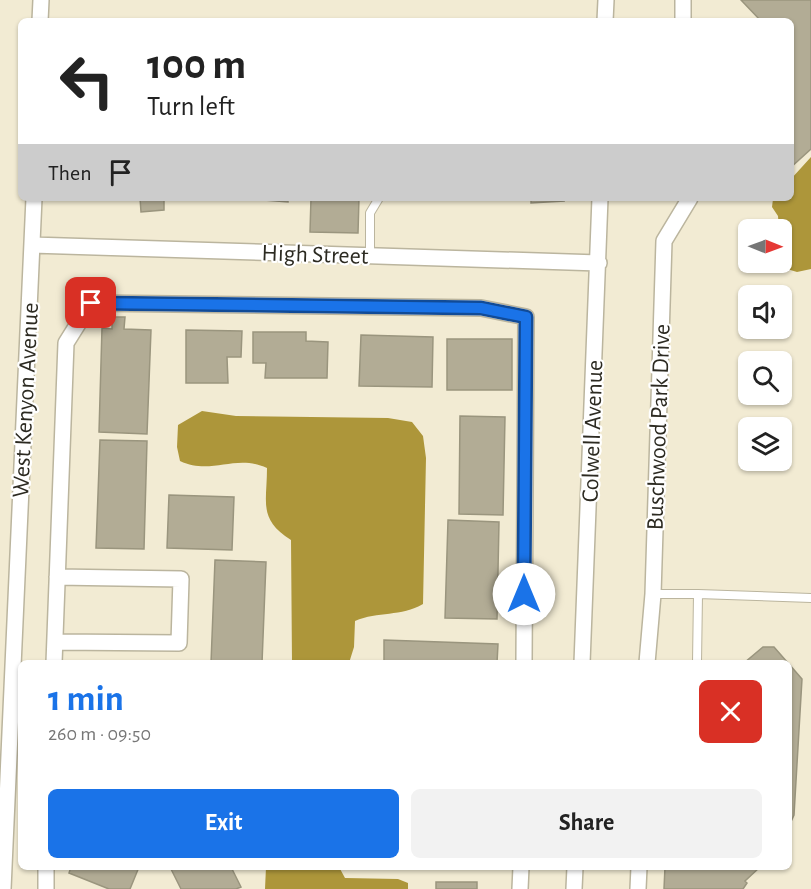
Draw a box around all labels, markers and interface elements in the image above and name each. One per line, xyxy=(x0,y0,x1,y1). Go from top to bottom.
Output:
icon: left xyxy=(48,42,126,120)
text: 100 m xyxy=(147,44,246,86)
text: Turn left xyxy=(147,93,235,120)
icon: arrive xyxy=(104,156,137,189)
text: Then xyxy=(48,162,92,184)
north arrow xyxy=(738,219,792,273)
map controls xyxy=(738,219,792,471)
street label: High Street xyxy=(261,241,369,269)
pin xyxy=(65,277,116,328)
button: sound xyxy=(738,285,792,339)
icon: arrive xyxy=(74,286,107,319)
street label: West Kenyon Avenue xyxy=(9,302,43,498)
street label: Buschwood Park Drive xyxy=(643,323,675,531)
button: search xyxy=(738,351,792,405)
street label: Colwell Avenue xyxy=(579,359,607,503)
button: layers xyxy=(738,417,792,471)
position arrow xyxy=(492,562,556,626)
button: close xyxy=(699,680,762,743)
text: 1 min xyxy=(48,681,124,717)
text: 260 m · 09:50 xyxy=(48,724,151,744)
button: Exit xyxy=(48,789,399,858)
button: Share xyxy=(411,789,762,858)

